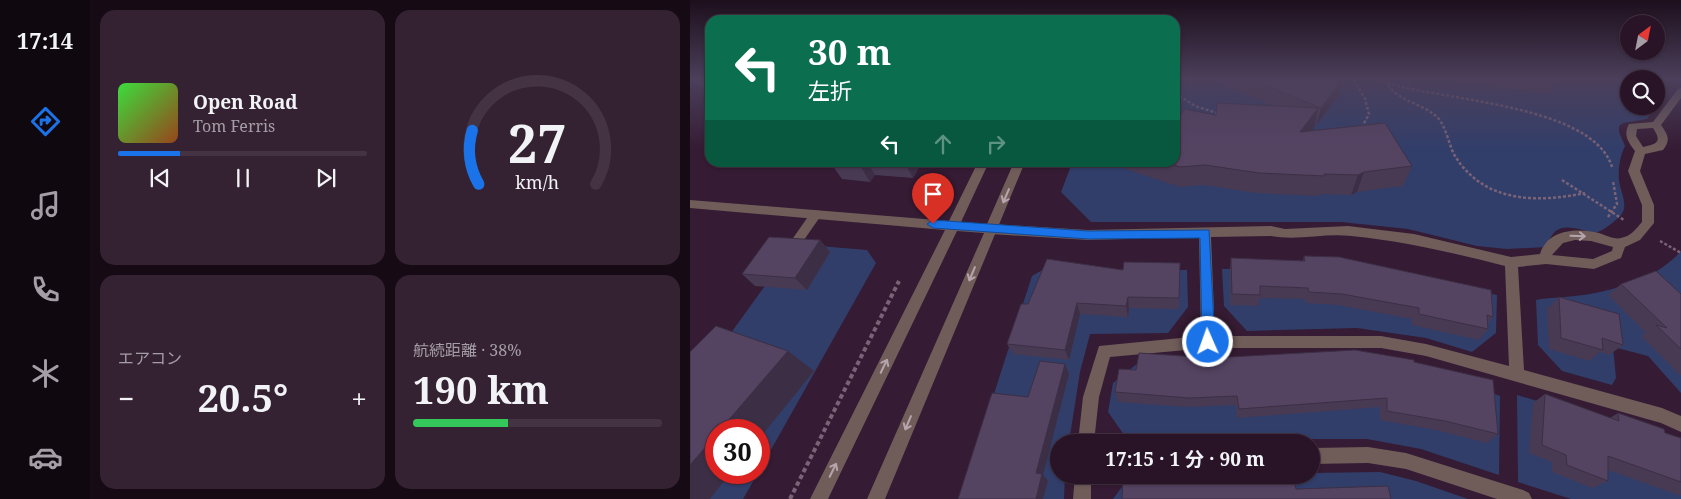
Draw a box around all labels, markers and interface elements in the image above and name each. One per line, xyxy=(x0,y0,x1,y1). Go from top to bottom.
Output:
north arrow xyxy=(1620,15,1665,60)
map controls xyxy=(1620,15,1665,115)
text: 17:14 xyxy=(17,25,73,55)
text: 30 m xyxy=(808,28,891,75)
icon: left xyxy=(725,35,790,100)
button: search xyxy=(1620,70,1665,115)
text: 左折 xyxy=(808,75,852,105)
text: Open Road xyxy=(193,89,298,115)
icon: directions xyxy=(28,104,63,139)
text: 27 xyxy=(508,107,567,178)
text: Tom Ferris xyxy=(193,115,275,137)
icon: left xyxy=(876,130,904,158)
icon: ahead xyxy=(929,130,957,158)
icon: right xyxy=(982,130,1010,158)
icon: previous xyxy=(146,164,174,192)
icon: pause xyxy=(229,164,257,192)
icon: next xyxy=(312,164,340,192)
text: km/h xyxy=(516,170,559,194)
pin xyxy=(912,173,954,224)
icon: arrive xyxy=(919,180,947,208)
icon: music xyxy=(28,188,63,223)
one-way arrow xyxy=(1000,188,1010,203)
one-way arrow xyxy=(1569,232,1585,241)
one-way arrow xyxy=(967,265,976,281)
icon: phone xyxy=(28,272,63,307)
position arrow xyxy=(1181,315,1233,367)
text: 航続距離 · 38% xyxy=(413,339,522,361)
text: エアコン xyxy=(118,347,182,369)
icon: climate xyxy=(28,356,63,391)
one-way arrow xyxy=(879,359,889,374)
text: 190 km xyxy=(413,363,549,415)
text: 20.5° xyxy=(197,371,288,423)
text: − xyxy=(118,379,134,417)
text: + xyxy=(351,379,367,417)
one-way arrow xyxy=(902,415,912,430)
speed limit sign: 30 xyxy=(705,419,770,484)
icon: car xyxy=(28,440,63,475)
text: 17:15 · 1 分 · 90 m xyxy=(1105,446,1265,472)
one-way arrow xyxy=(829,463,838,478)

